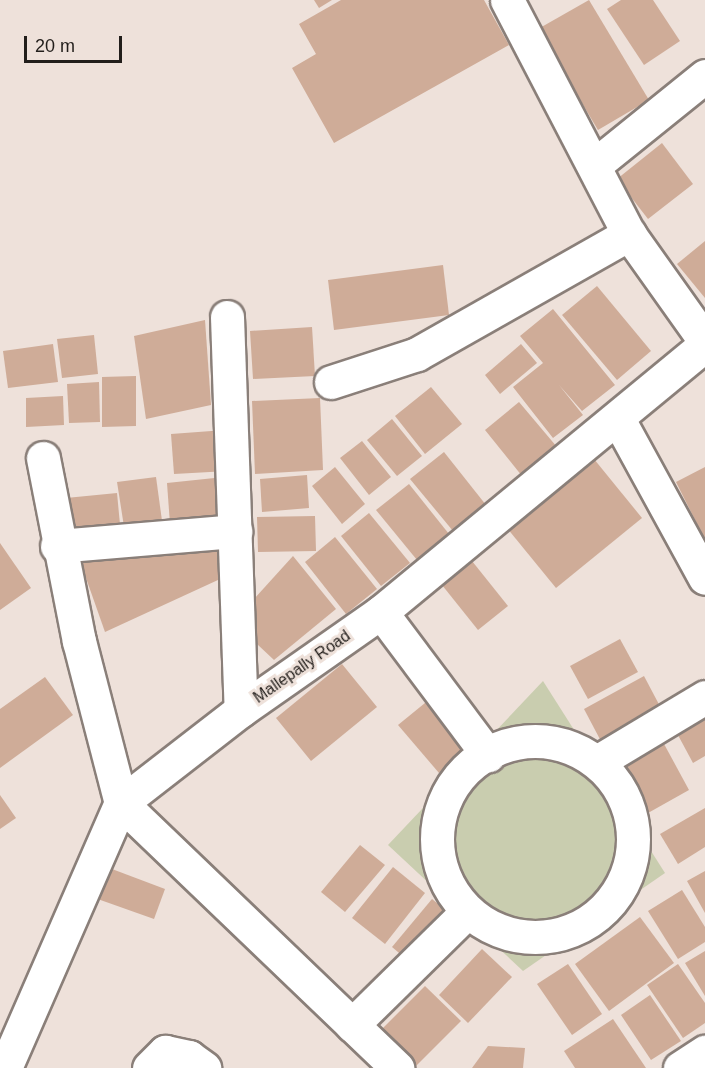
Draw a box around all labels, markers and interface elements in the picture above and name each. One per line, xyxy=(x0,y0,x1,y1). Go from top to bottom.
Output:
scale bar xyxy=(27,24,124,62)
text: 20 m xyxy=(35,36,75,56)
street label: Mallepally Road xyxy=(250,626,354,708)

